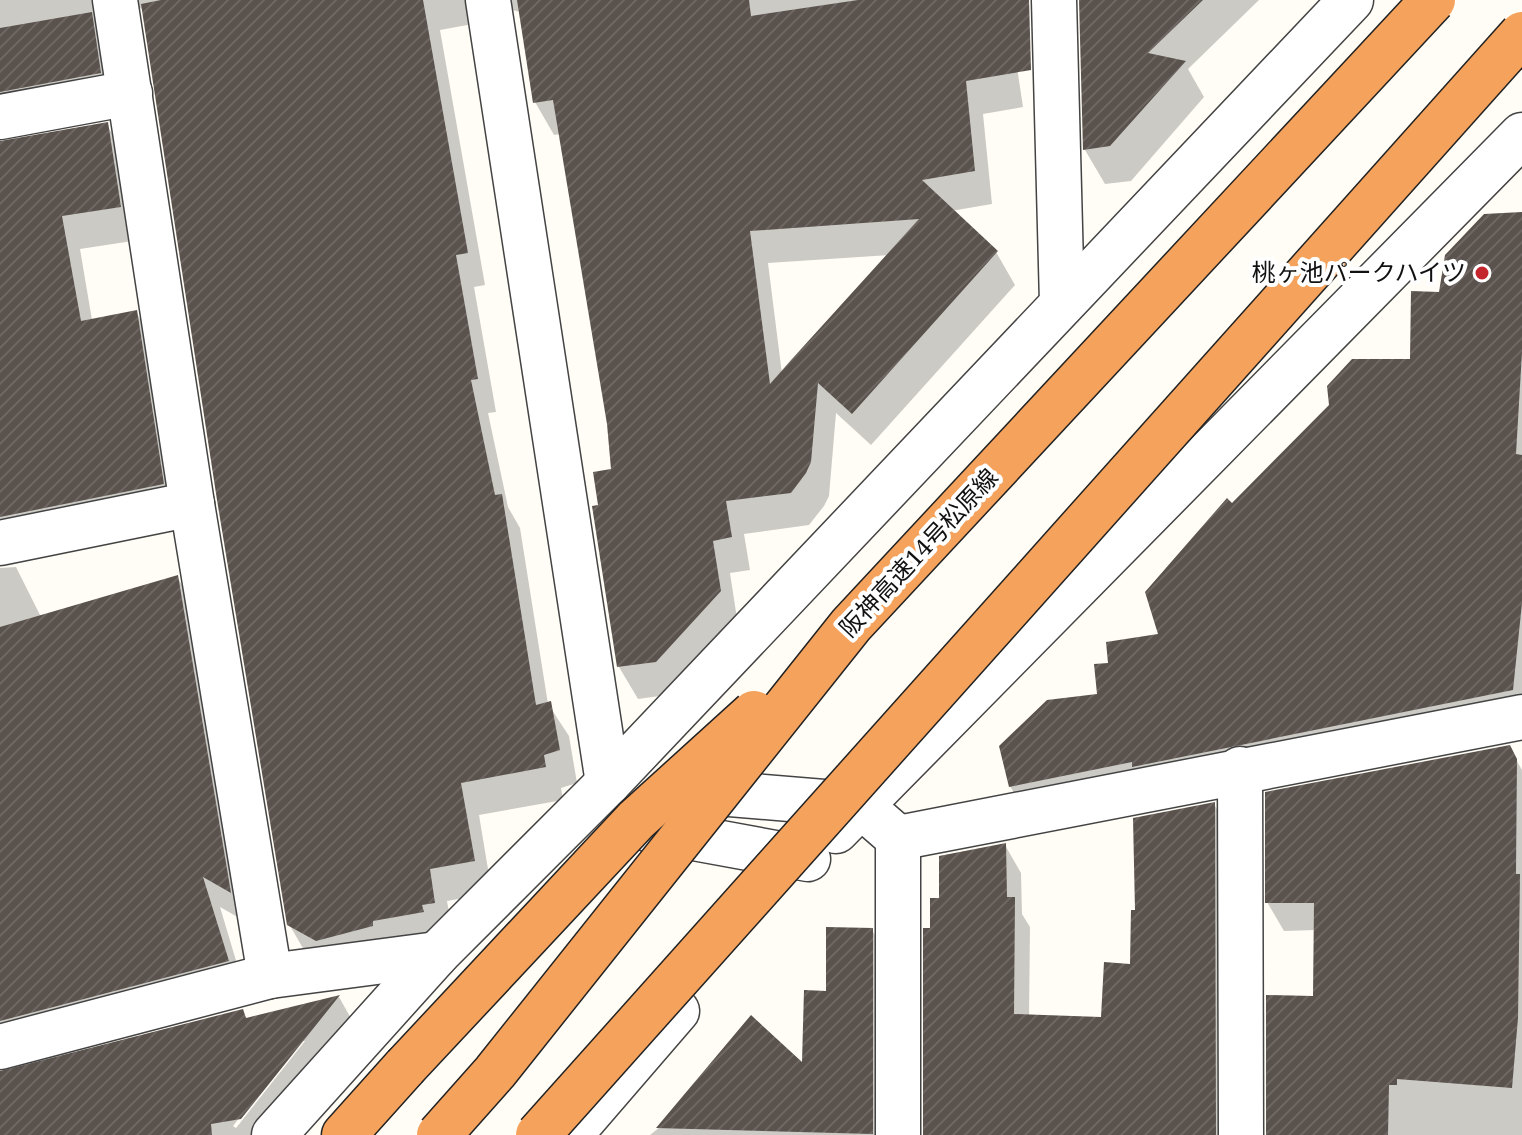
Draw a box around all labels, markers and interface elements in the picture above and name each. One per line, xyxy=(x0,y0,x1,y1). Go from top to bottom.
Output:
place label: 桃ヶ池パークハイツ xyxy=(1252,255,1466,288)
marker: 桃ヶ池パークハイツ xyxy=(1473,264,1491,282)
street label: 阪神高速14号松原線 xyxy=(831,461,1005,643)

